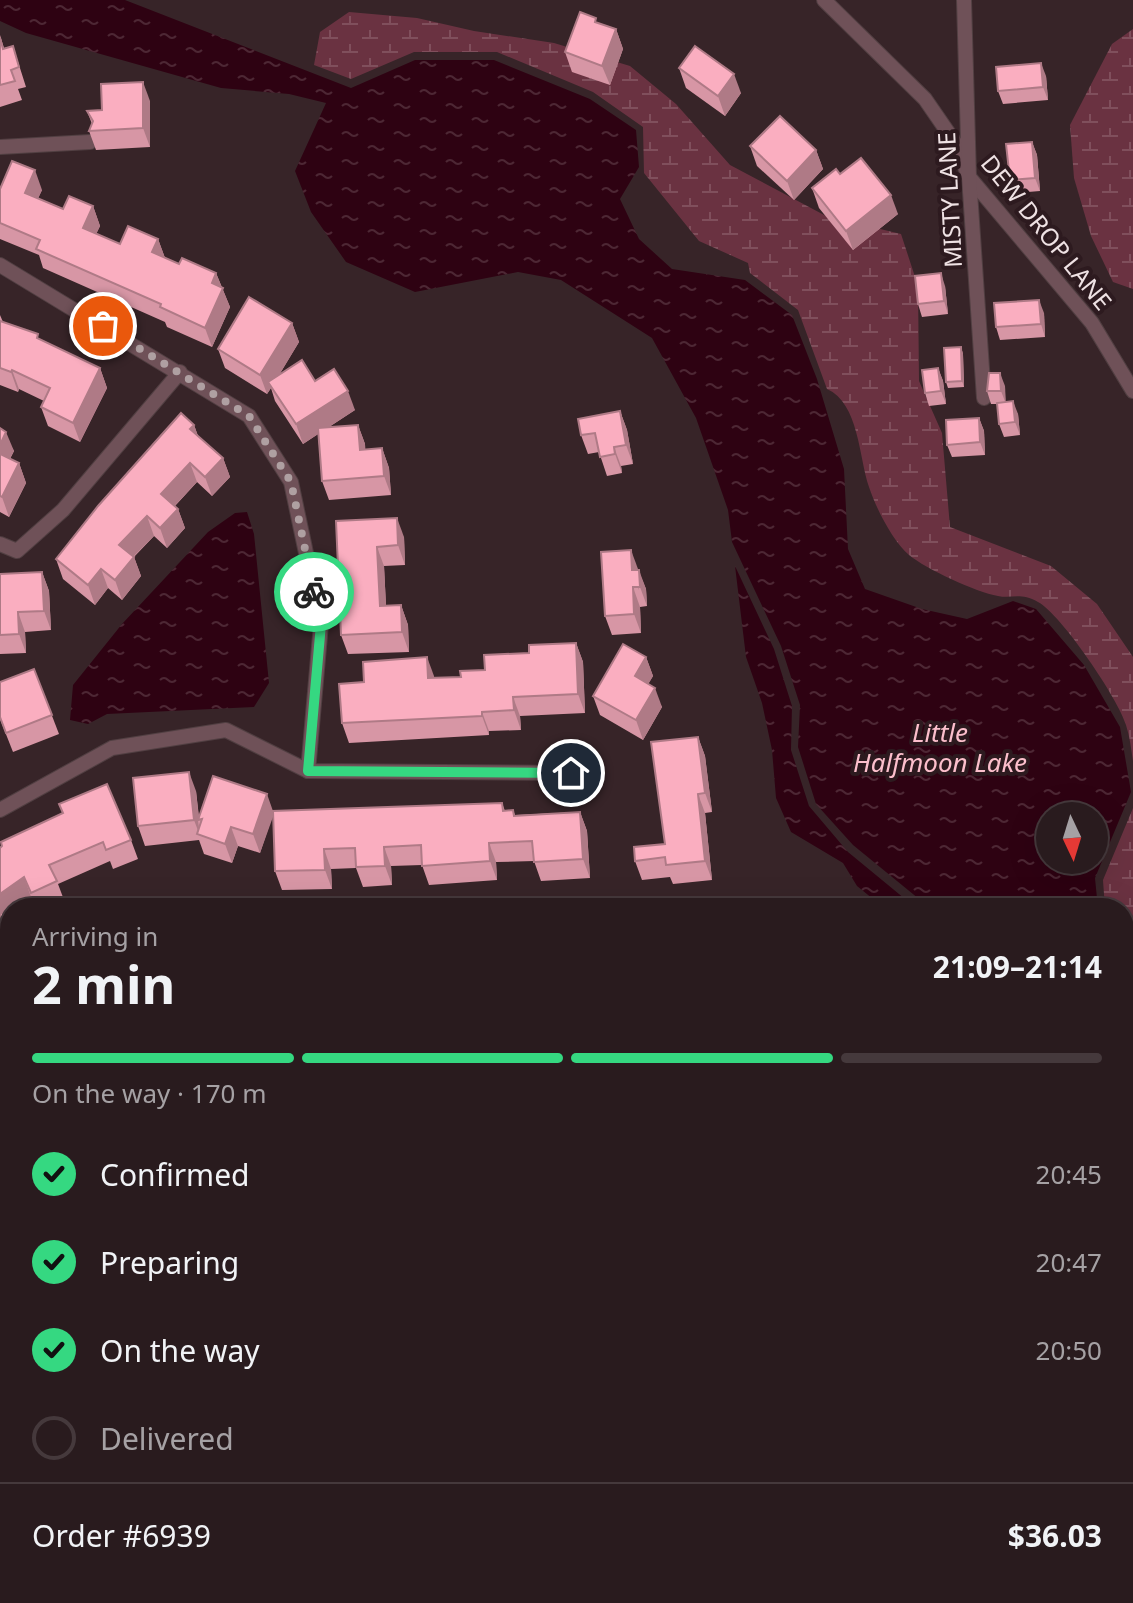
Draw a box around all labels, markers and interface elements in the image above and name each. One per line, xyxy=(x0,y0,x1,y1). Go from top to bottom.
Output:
street label: MISTY LANE xyxy=(929,131,969,269)
street label: DEW DROP LANE xyxy=(974,147,1120,317)
pin xyxy=(69,292,137,360)
icon: bag xyxy=(81,304,125,348)
courier xyxy=(274,552,354,632)
icon: bike xyxy=(292,570,336,614)
water label: Little Halfmoon Lake xyxy=(853,714,1027,780)
pin xyxy=(537,739,605,807)
icon: home xyxy=(549,751,593,795)
north arrow xyxy=(1036,802,1108,874)
map controls xyxy=(1036,802,1108,874)
text: Arriving in xyxy=(32,918,158,954)
text: 21:09–21:14 xyxy=(933,946,1102,987)
text: 2 min xyxy=(32,948,175,1019)
text: On the way · 170 m xyxy=(32,1075,266,1111)
icon: check xyxy=(32,1152,76,1196)
text: Confirmed xyxy=(100,1154,250,1195)
text: 20:45 xyxy=(1036,1156,1102,1192)
icon: check xyxy=(32,1240,76,1284)
text: Preparing xyxy=(100,1242,239,1283)
text: 20:47 xyxy=(1036,1244,1102,1280)
icon: check xyxy=(32,1328,76,1372)
text: On the way xyxy=(100,1330,260,1371)
text: 20:50 xyxy=(1036,1332,1102,1368)
text: Delivered xyxy=(100,1418,234,1459)
text: Order #6939 xyxy=(32,1515,211,1556)
text: $36.03 xyxy=(1008,1515,1102,1556)

